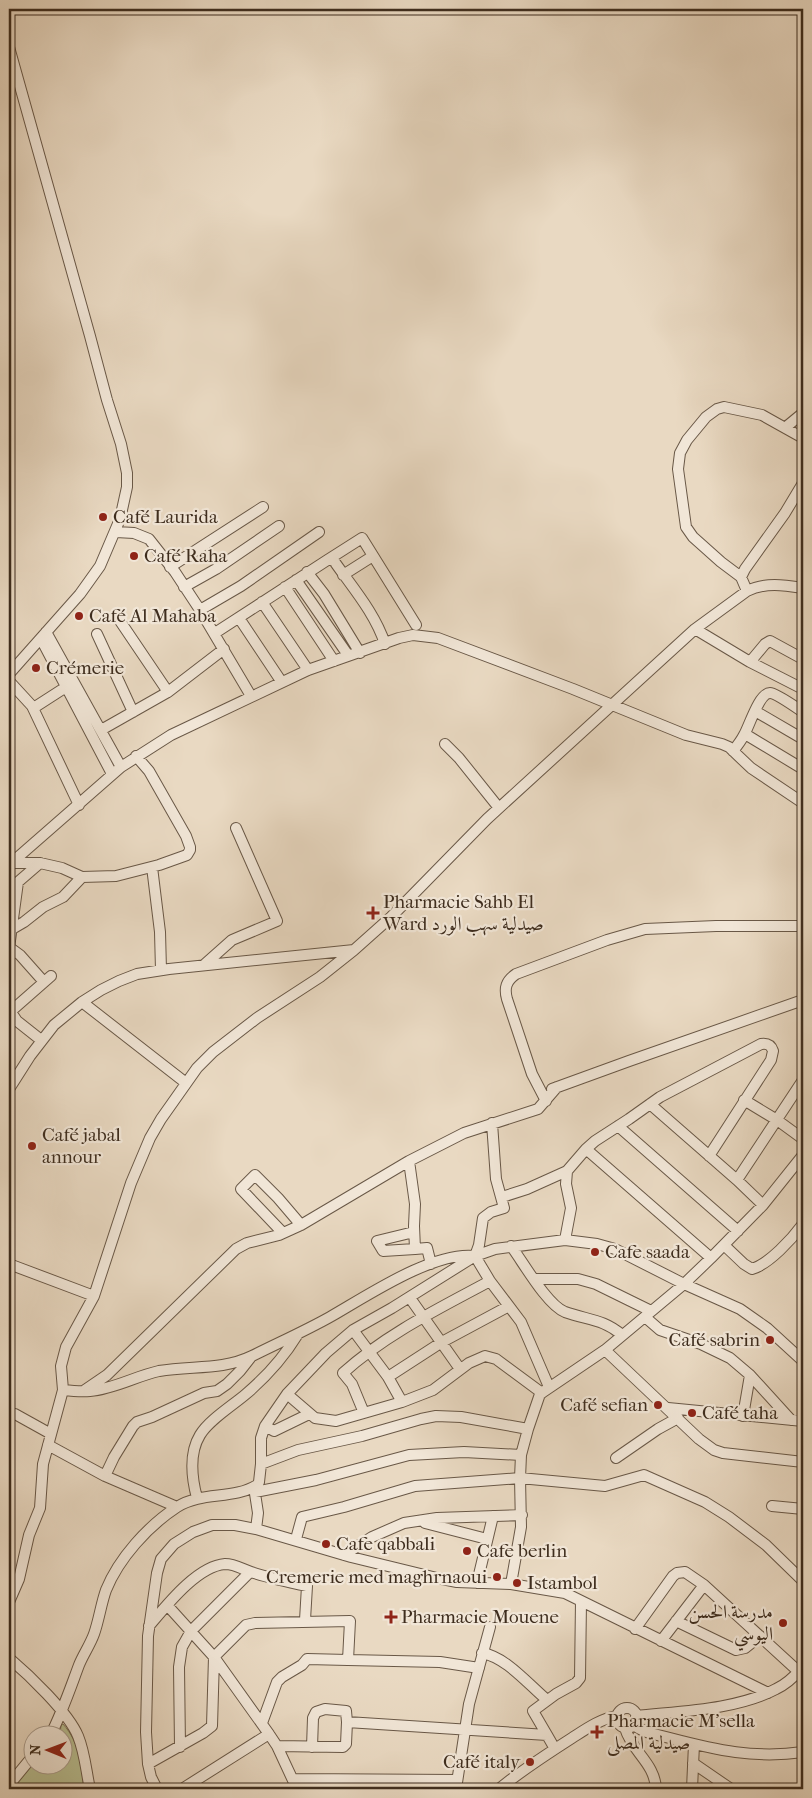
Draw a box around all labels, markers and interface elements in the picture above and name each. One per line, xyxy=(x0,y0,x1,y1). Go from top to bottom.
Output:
place label: Café Laurida xyxy=(113,506,218,528)
marker: Café Laurida xyxy=(97,511,109,523)
place label: Café Raha xyxy=(144,545,228,567)
marker: Café Raha xyxy=(128,550,140,562)
place label: Café Al Mahaba xyxy=(89,605,216,627)
marker: Café Al Mahaba xyxy=(73,610,85,622)
place label: Crémerie xyxy=(46,657,124,679)
marker: Crémerie xyxy=(30,662,42,674)
place label: Pharmacie Sahb El Ward صيدلية سهب الورد xyxy=(382,891,544,936)
marker: Pharmacie Sahb El Ward صيدلية سهب الورد xyxy=(367,907,379,919)
place label: Café jabal annour xyxy=(42,1124,121,1168)
marker: Café jabal annour xyxy=(26,1140,38,1152)
place label: Cafe saada xyxy=(605,1241,690,1263)
marker: Cafe saada xyxy=(589,1246,601,1258)
place label: Café sabrin xyxy=(669,1329,760,1351)
marker: Café sabrin xyxy=(764,1334,776,1346)
place label: Café sefian xyxy=(560,1394,648,1416)
marker: Café sefian xyxy=(652,1399,664,1411)
place label: Café taha xyxy=(702,1402,778,1424)
marker: Café taha xyxy=(686,1407,698,1419)
place label: Cafe qabbali xyxy=(336,1533,436,1555)
marker: Cafe qabbali xyxy=(320,1538,332,1550)
place label: Cafe berlin xyxy=(477,1540,567,1562)
marker: Cafe berlin xyxy=(461,1545,473,1557)
place label: Cremerie med maghrnaoui xyxy=(266,1566,487,1588)
marker: Cremerie med maghrnaoui xyxy=(491,1571,503,1583)
place label: Istambol xyxy=(527,1572,597,1594)
marker: Istambol xyxy=(511,1577,523,1589)
place label: مدرسة الحسن اليوسي xyxy=(688,1601,773,1651)
place label: Pharmacie Mouene xyxy=(401,1606,559,1628)
marker: Pharmacie Mouene xyxy=(385,1611,397,1623)
marker: مدرسة الحسن اليوسي xyxy=(777,1617,789,1629)
place label: Pharmacie M'sella صيدلية المصلى xyxy=(607,1710,755,1757)
north arrow xyxy=(22,1726,72,1776)
marker: Pharmacie M'sella صيدلية المصلى xyxy=(591,1726,603,1738)
text: N xyxy=(27,1744,44,1755)
place label: Café italy xyxy=(443,1751,521,1773)
marker: Café italy xyxy=(524,1756,536,1768)

